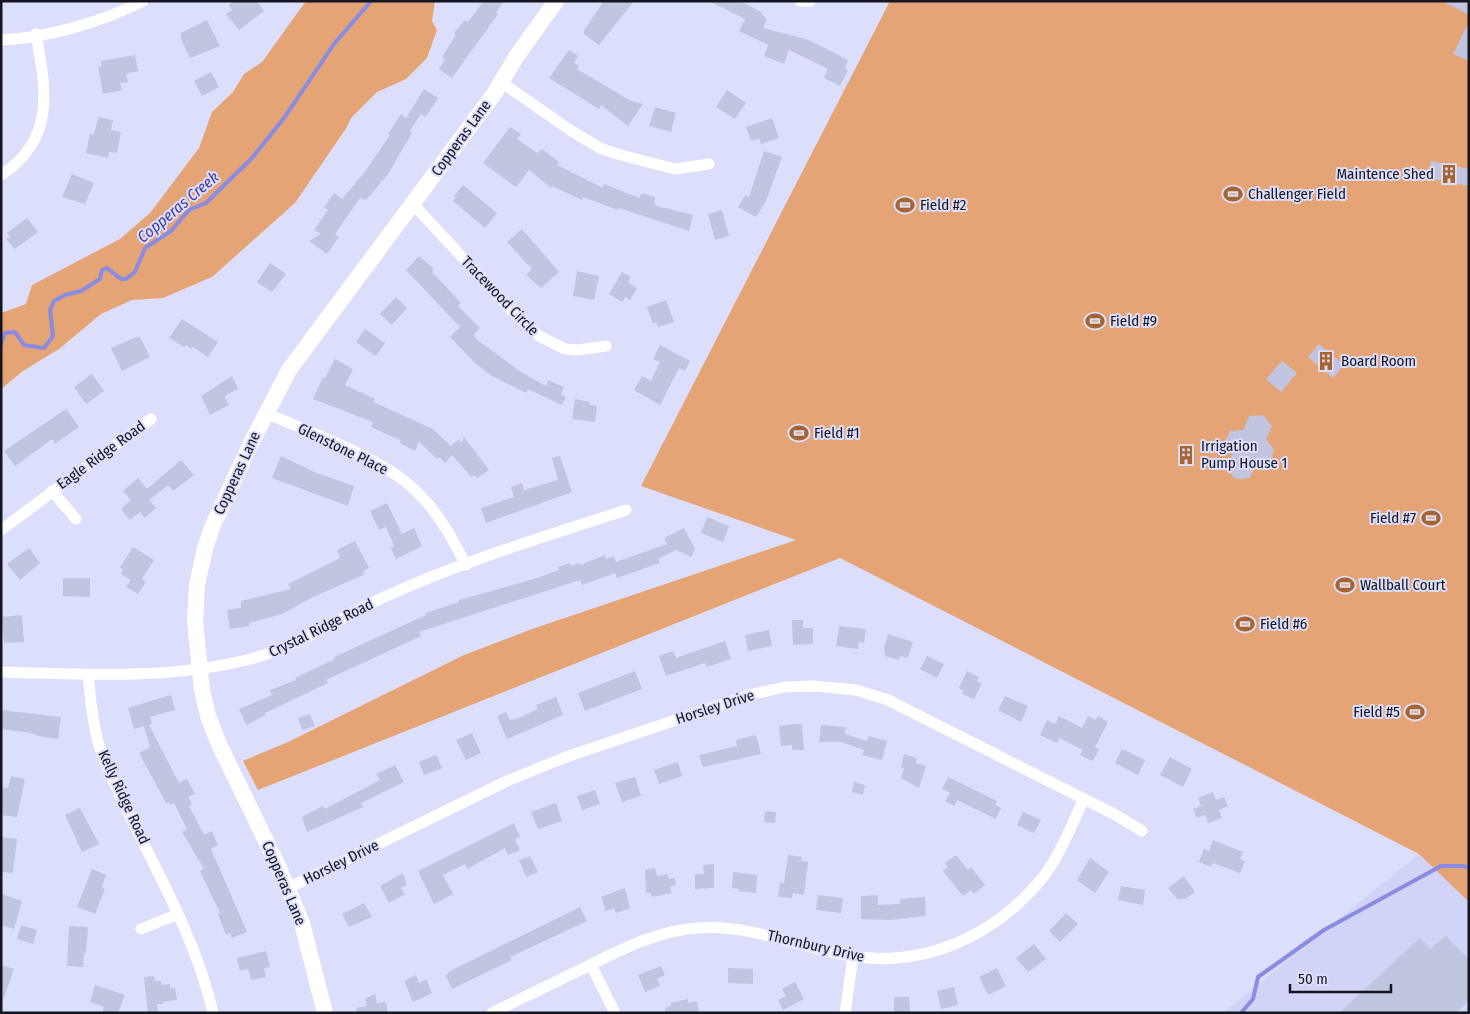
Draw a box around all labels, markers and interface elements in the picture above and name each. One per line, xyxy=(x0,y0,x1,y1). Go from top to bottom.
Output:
street label: Copperas Lane xyxy=(427,96,495,180)
building icon: Maintence Shed xyxy=(1438,163,1460,185)
place label: Maintence Shed xyxy=(1336,165,1434,183)
water label: Copperas Creek xyxy=(133,167,223,247)
sports icon: Challenger Field xyxy=(1222,183,1244,205)
place label: Challenger Field xyxy=(1248,185,1346,203)
sports icon: Field #2 xyxy=(894,194,916,216)
place label: Field #2 xyxy=(920,196,967,214)
street label: Tracewood Circle xyxy=(458,253,542,339)
sports icon: Field #9 xyxy=(1084,310,1106,332)
place label: Field #9 xyxy=(1110,312,1157,330)
building icon: Board Room xyxy=(1315,350,1337,372)
place label: Board Room xyxy=(1341,352,1416,370)
street label: Eagle Ridge Road xyxy=(53,417,149,493)
street label: Glenstone Place xyxy=(295,419,391,479)
sports icon: Field #1 xyxy=(788,422,810,444)
place label: Field #1 xyxy=(814,424,860,442)
street label: Copperas Lane xyxy=(210,429,264,517)
place label: Irrigation Pump House 1 xyxy=(1201,437,1287,472)
building icon: Irrigation Pump House 1 xyxy=(1175,444,1197,466)
sports icon: Field #7 xyxy=(1420,507,1442,529)
place label: Field #7 xyxy=(1370,509,1416,527)
sports icon: Wallball Court xyxy=(1334,574,1356,596)
place label: Wallball Court xyxy=(1360,576,1446,594)
street label: Crystal Ridge Road xyxy=(266,595,376,661)
sports icon: Field #6 xyxy=(1234,613,1256,635)
place label: Field #6 xyxy=(1260,615,1307,633)
street label: Horsley Drive xyxy=(673,686,757,728)
sports icon: Field #5 xyxy=(1404,701,1426,723)
place label: Field #5 xyxy=(1353,703,1400,721)
street label: Kelly Ridge Road xyxy=(94,747,154,847)
street label: Horsley Drive xyxy=(300,836,382,888)
street label: Copperas Lane xyxy=(258,838,310,928)
street label: Thornbury Drive xyxy=(766,926,866,966)
scale bar xyxy=(1290,962,1391,994)
text: 50 m xyxy=(1298,970,1328,988)

